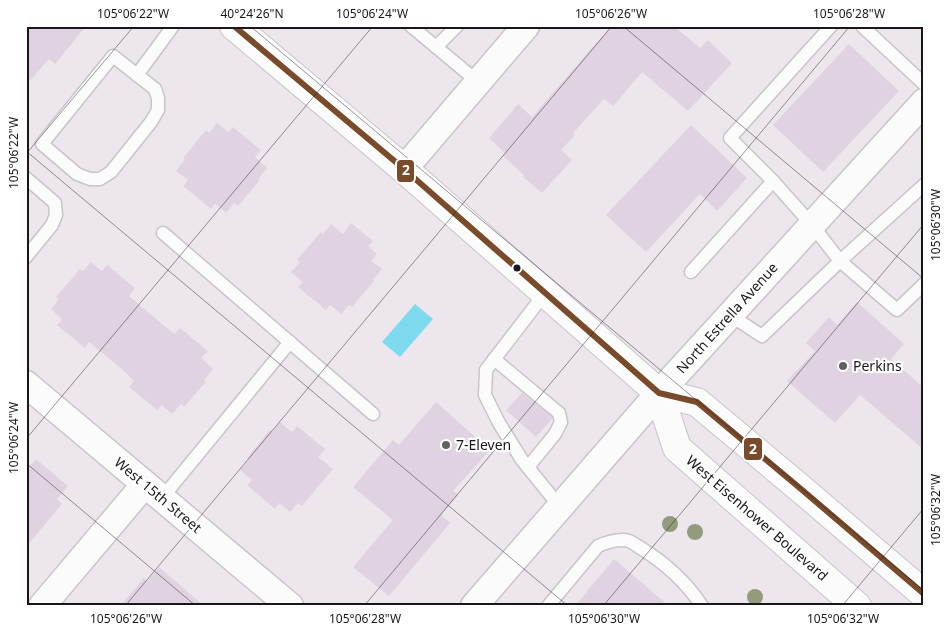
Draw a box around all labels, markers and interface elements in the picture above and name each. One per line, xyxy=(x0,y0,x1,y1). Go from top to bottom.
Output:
text: 105°06'22"W xyxy=(97,5,169,22)
text: 40°24'26"N xyxy=(220,5,284,22)
text: 105°06'24"W xyxy=(336,5,408,22)
text: 105°06'26"W xyxy=(575,5,647,22)
text: 105°06'28"W xyxy=(813,5,885,22)
text: 105°06'22"W xyxy=(5,117,22,189)
line badge: 2 xyxy=(396,159,415,183)
text: 2 xyxy=(402,160,410,179)
text: 105°06'30"W xyxy=(927,189,944,261)
street label: North Estrella Avenue xyxy=(672,258,782,377)
unlabelled marker xyxy=(512,263,522,273)
place label: Perkins xyxy=(853,356,902,375)
marker: Perkins xyxy=(837,360,849,372)
text: 105°06'24"W xyxy=(5,402,22,474)
place label: 7-Eleven xyxy=(456,435,511,454)
line badge: 2 xyxy=(743,437,763,461)
marker: 7-Eleven xyxy=(440,439,452,451)
text: 2 xyxy=(749,439,757,458)
street label: West Eisenhower Boulevard xyxy=(682,451,832,585)
street label: West 15th Street xyxy=(111,452,206,537)
text: 105°06'32"W xyxy=(927,474,944,546)
text: 105°06'26"W xyxy=(90,610,162,627)
text: 105°06'28"W xyxy=(329,610,401,627)
text: 105°06'30"W xyxy=(568,610,640,627)
text: 105°06'32"W xyxy=(807,610,879,627)

